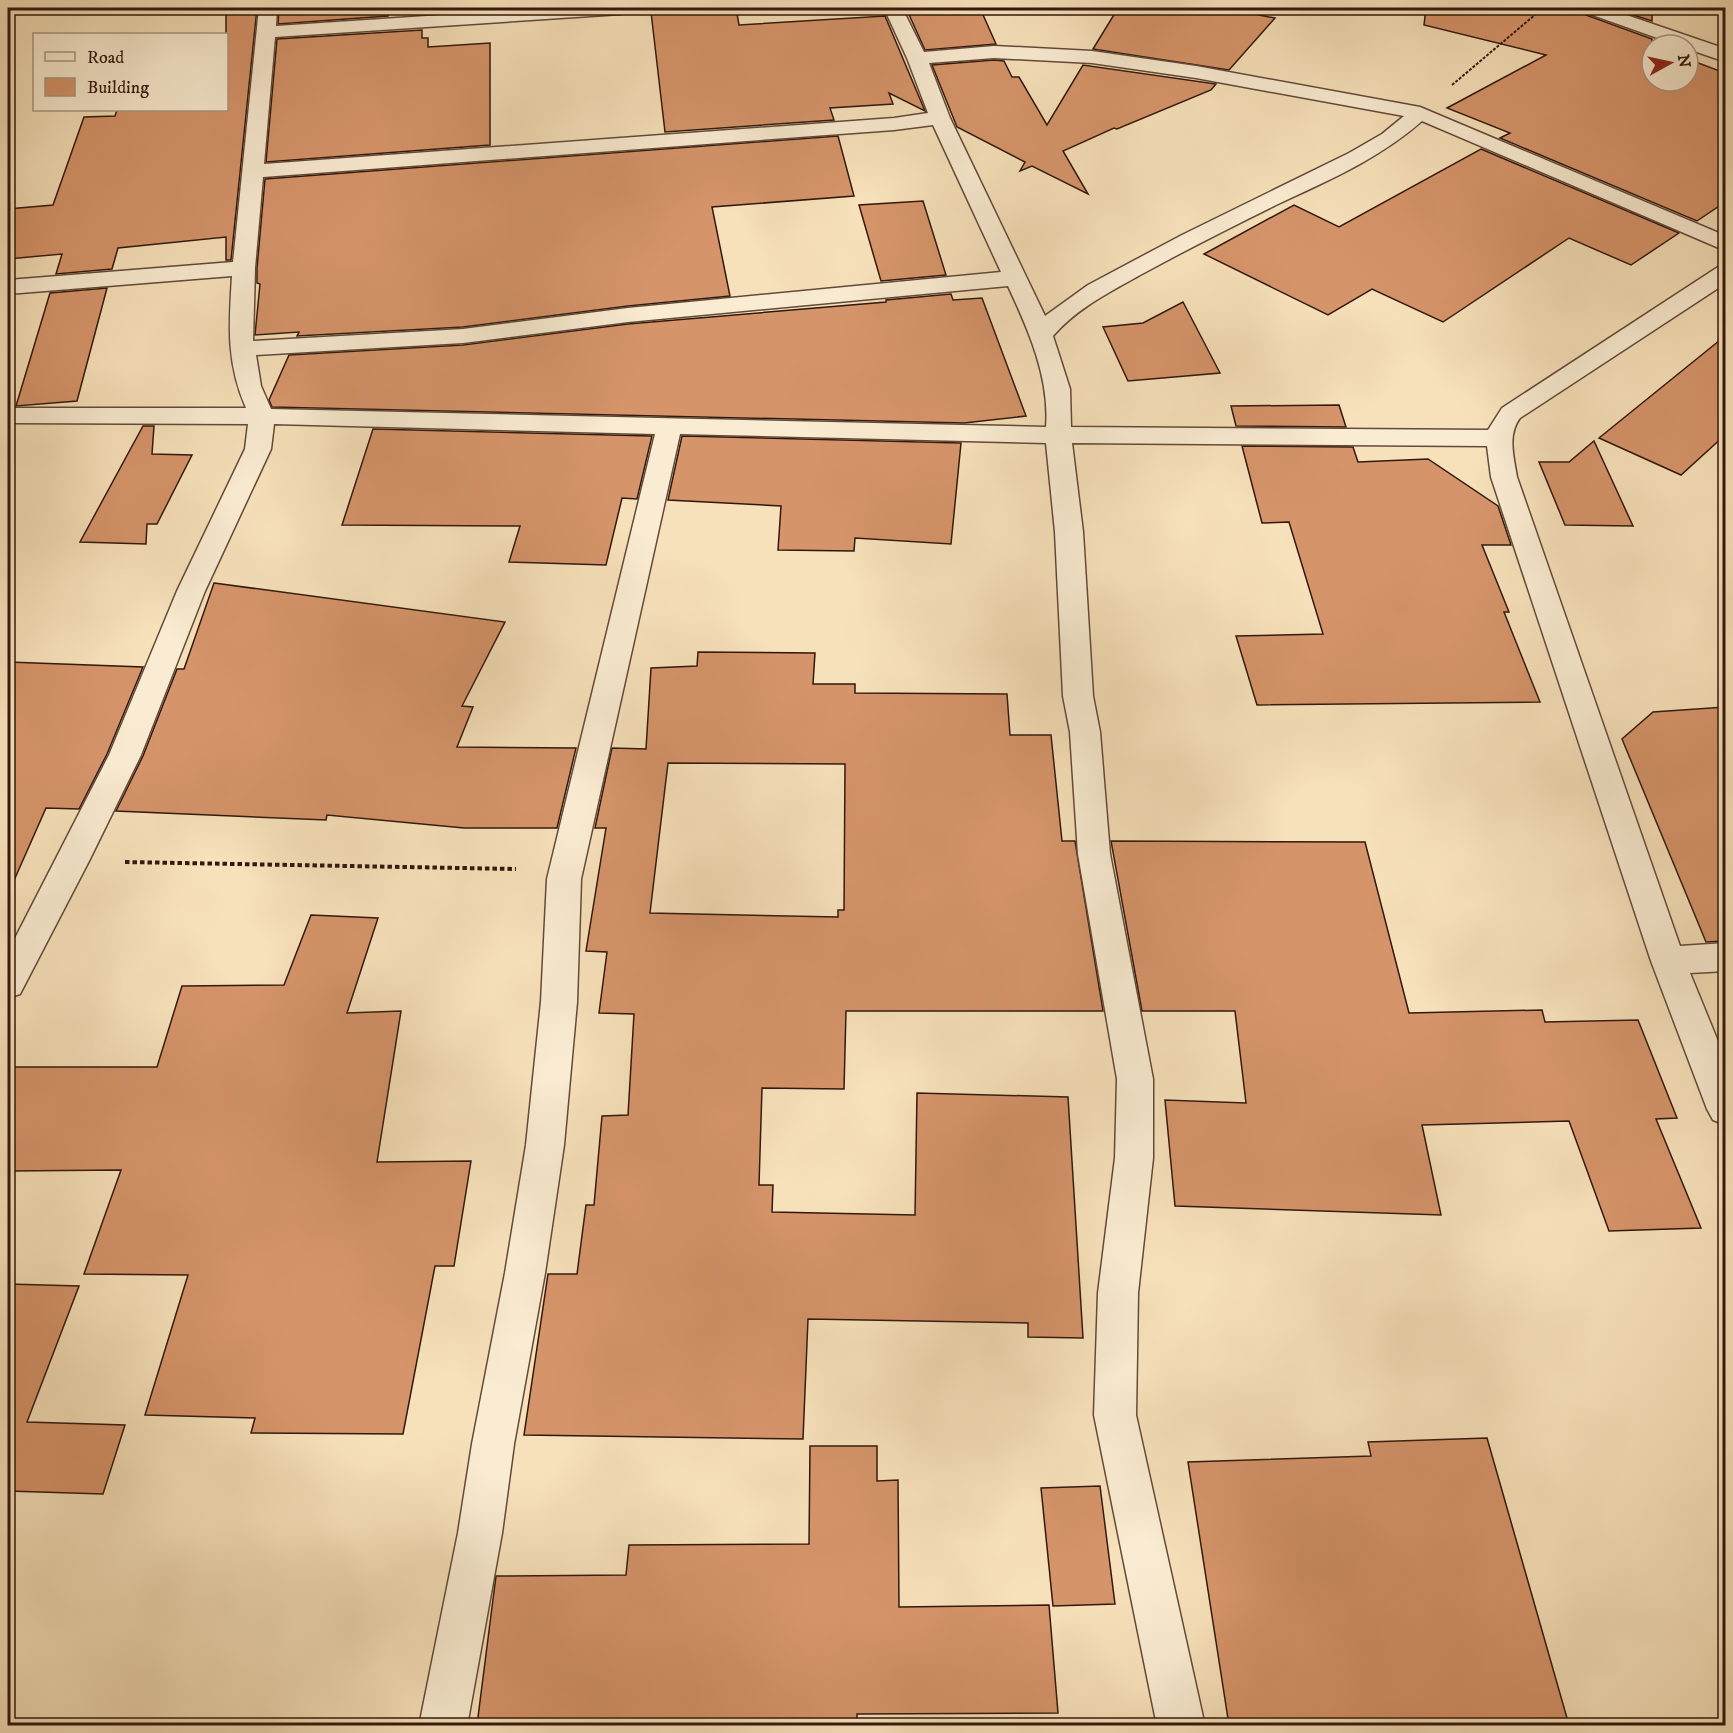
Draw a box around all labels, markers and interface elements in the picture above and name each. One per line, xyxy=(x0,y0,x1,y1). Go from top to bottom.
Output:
legend xyxy=(33,33,228,111)
north arrow xyxy=(1640,33,1700,93)
text: Road xyxy=(87,47,124,69)
text: N xyxy=(1673,53,1695,69)
text: Building xyxy=(87,77,149,99)

